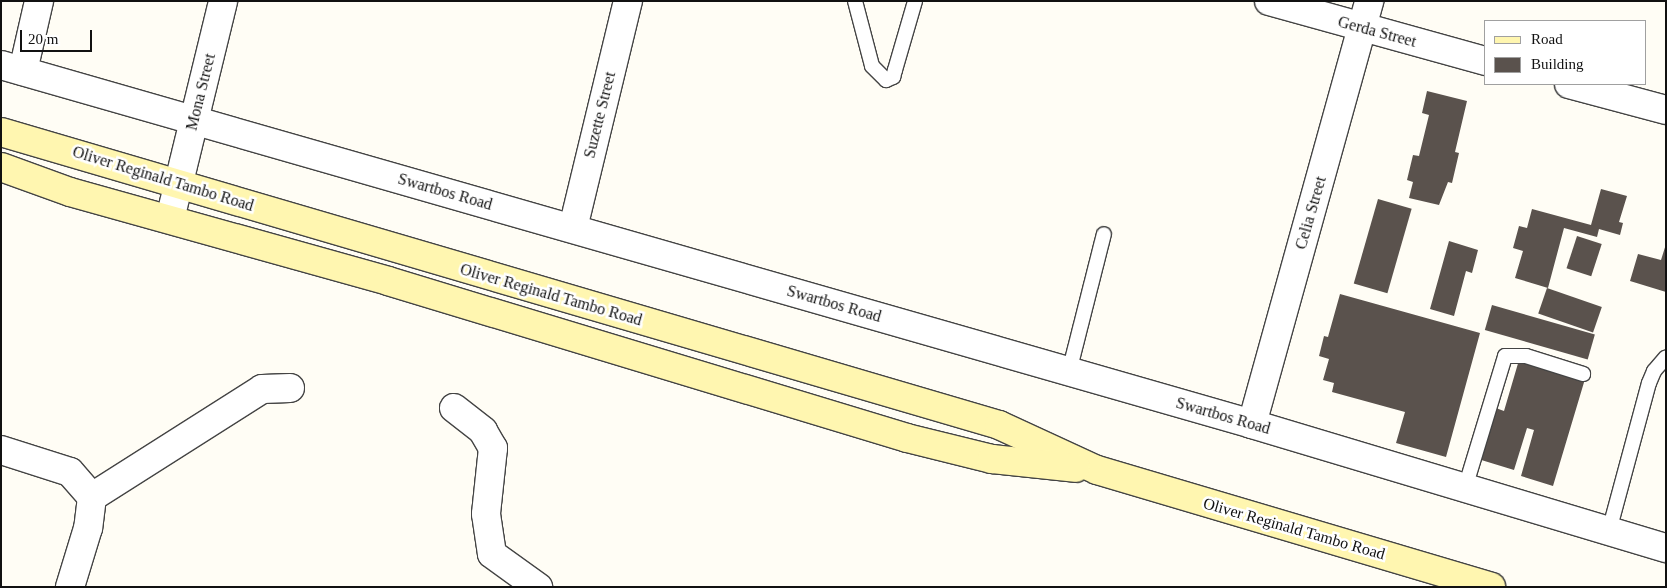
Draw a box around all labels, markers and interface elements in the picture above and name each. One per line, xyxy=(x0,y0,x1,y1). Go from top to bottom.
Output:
street label: Gerda Street xyxy=(1336,12,1418,52)
scale bar xyxy=(22,20,95,52)
legend xyxy=(1484,20,1647,85)
text: 20 m xyxy=(28,31,58,47)
text: Road xyxy=(1531,31,1563,47)
street label: Mona Street xyxy=(182,52,220,132)
text: Building xyxy=(1531,56,1584,72)
street label: Suzette Street xyxy=(580,70,620,160)
street label: Oliver Reginald Tambo Road xyxy=(70,142,256,216)
street label: Swartbos Road xyxy=(396,169,494,215)
street label: Celia Street xyxy=(1291,174,1331,252)
street label: Oliver Reginald Tambo Road xyxy=(458,260,644,330)
street label: Swartbos Road xyxy=(785,281,883,327)
street label: Swartbos Road xyxy=(1174,393,1272,439)
street label: Oliver Reginald Tambo Road xyxy=(1201,494,1387,564)

